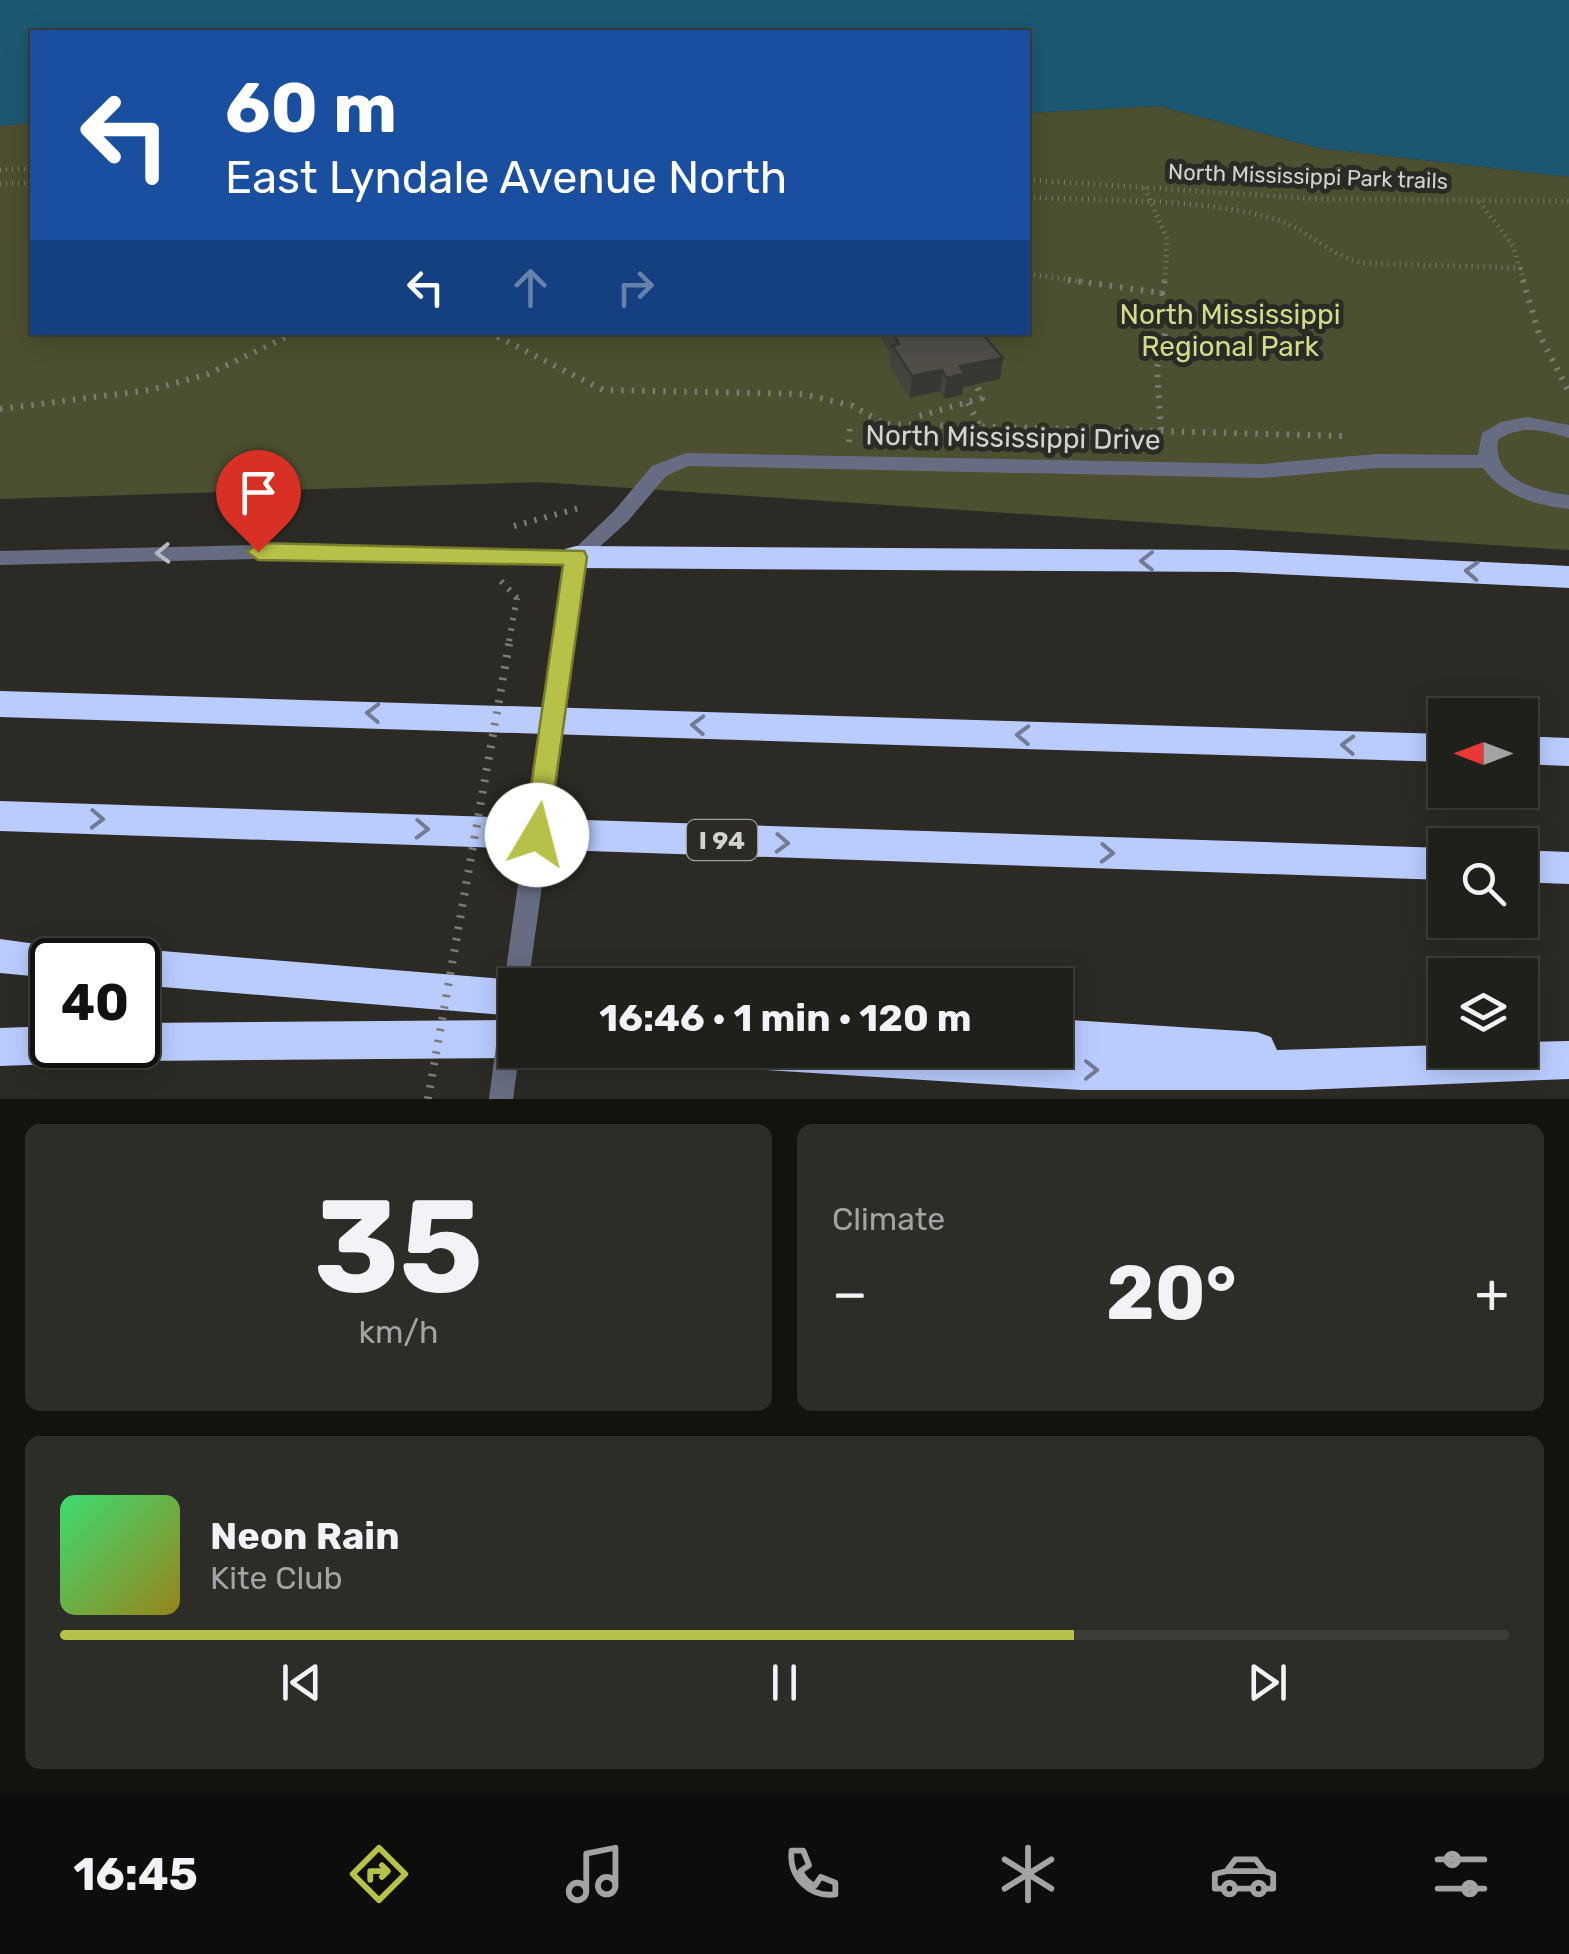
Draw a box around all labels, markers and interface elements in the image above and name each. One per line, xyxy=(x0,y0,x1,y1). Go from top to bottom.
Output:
text: 60 m xyxy=(225,67,397,150)
icon: left xyxy=(60,70,190,200)
text: East Lyndale Avenue North xyxy=(225,151,787,204)
street label: North Mississippi Park trails xyxy=(1167,158,1448,195)
icon: left xyxy=(398,260,453,315)
icon: ahead xyxy=(503,260,558,315)
icon: right xyxy=(608,260,663,315)
park label: North Mississippi Regional Park xyxy=(1120,298,1340,363)
street label: North Mississippi Drive xyxy=(865,418,1161,457)
pin xyxy=(216,450,301,553)
icon: arrive xyxy=(231,465,286,520)
one-way arrow xyxy=(155,542,171,563)
one-way arrow xyxy=(1138,550,1154,572)
one-way arrow xyxy=(1463,561,1479,582)
north arrow xyxy=(1428,698,1538,808)
map controls xyxy=(1428,698,1538,1068)
one-way arrow xyxy=(365,703,381,724)
one-way arrow xyxy=(689,714,705,735)
one-way arrow xyxy=(1014,725,1030,746)
one-way arrow xyxy=(1339,734,1355,755)
position arrow xyxy=(485,783,589,887)
one-way arrow xyxy=(90,808,106,829)
one-way arrow xyxy=(415,818,431,839)
road number: I 94 xyxy=(687,820,757,860)
button: search xyxy=(1428,828,1538,938)
one-way arrow xyxy=(775,832,791,853)
one-way arrow xyxy=(1099,843,1115,864)
speed limit sign: 40 xyxy=(30,938,160,1068)
button: layers xyxy=(1428,958,1538,1068)
text: 16:46 · 1 min · 120 m xyxy=(599,995,972,1041)
one-way arrow xyxy=(1084,1059,1100,1081)
text: 35 xyxy=(314,1170,483,1325)
text: Climate xyxy=(832,1200,945,1238)
text: 20° xyxy=(1106,1249,1237,1338)
text: − xyxy=(832,1261,868,1326)
text: + xyxy=(1475,1261,1509,1326)
text: km/h xyxy=(359,1313,438,1351)
text: Neon Rain xyxy=(210,1513,400,1559)
text: Kite Club xyxy=(210,1559,343,1597)
icon: previous xyxy=(274,1655,329,1710)
icon: pause xyxy=(757,1655,812,1710)
icon: next xyxy=(1240,1655,1295,1710)
icon: directions xyxy=(344,1839,414,1909)
icon: music xyxy=(560,1839,630,1909)
icon: phone xyxy=(777,1839,847,1909)
icon: climate xyxy=(993,1839,1063,1909)
icon: car xyxy=(1209,1839,1279,1909)
icon: filters xyxy=(1426,1839,1496,1909)
text: 16:45 xyxy=(73,1848,198,1901)

